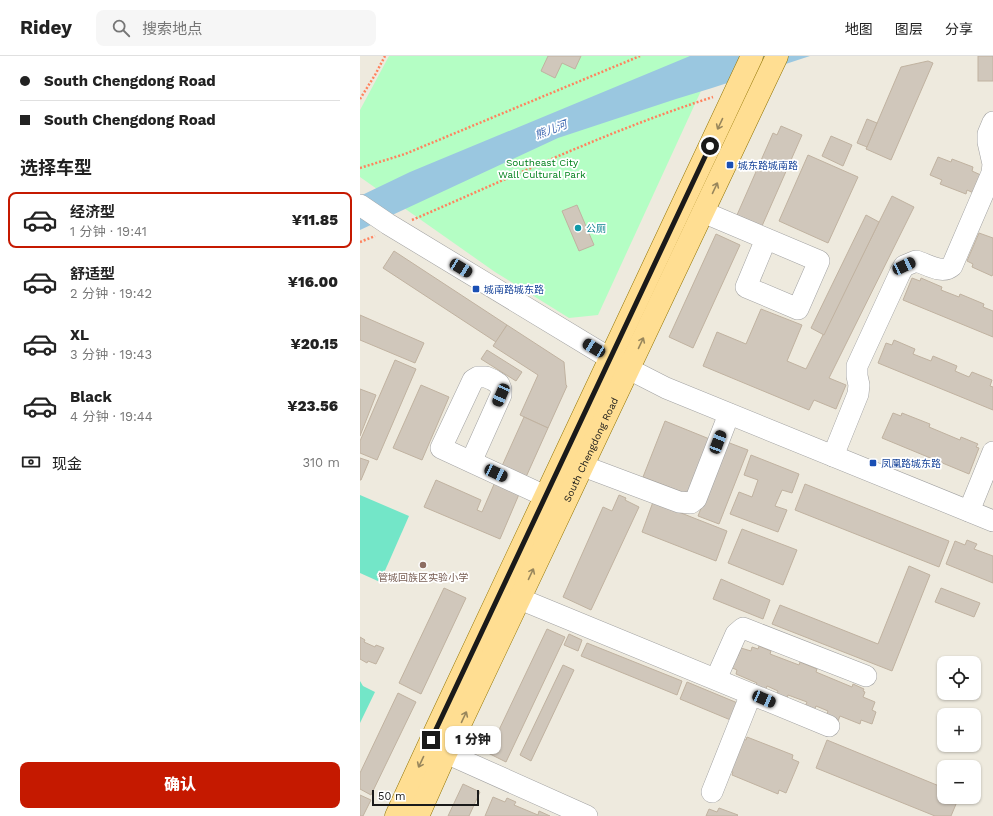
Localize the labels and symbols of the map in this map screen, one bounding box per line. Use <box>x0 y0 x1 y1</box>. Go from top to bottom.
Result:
water label: 熊儿河 <box>533 117 571 142</box>
one-way arrow <box>716 118 723 130</box>
route start <box>701 137 719 155</box>
park label: Southeast City Wall Cultural Park <box>498 157 586 180</box>
marker: 城东路城南路 <box>725 160 735 170</box>
place label: 城东路城南路 <box>738 160 798 171</box>
one-way arrow <box>712 182 719 194</box>
marker: 公厕 <box>573 223 583 233</box>
place label: 公厕 <box>586 223 606 234</box>
car <box>891 255 917 277</box>
car <box>448 257 474 279</box>
marker: 城南路城东路 <box>471 284 481 294</box>
place label: 城南路城东路 <box>484 284 544 295</box>
car <box>581 337 607 359</box>
one-way arrow <box>638 337 645 349</box>
car <box>491 382 511 408</box>
street label: South Chengdong Road <box>561 395 620 504</box>
car <box>708 429 728 455</box>
marker: 凤凰路城东路 <box>868 458 878 468</box>
place label: 凤凰路城东路 <box>881 458 941 469</box>
car <box>483 462 509 484</box>
marker: 管城回族区实验小学 <box>418 560 428 570</box>
one-way arrow <box>528 569 535 581</box>
place label: 管城回族区实验小学 <box>378 572 468 583</box>
car <box>751 689 777 709</box>
one-way arrow <box>461 712 468 724</box>
callout: 1 分钟 <box>445 726 501 754</box>
route end <box>422 731 440 749</box>
one-way arrow <box>417 755 424 767</box>
scale bar <box>372 788 479 807</box>

